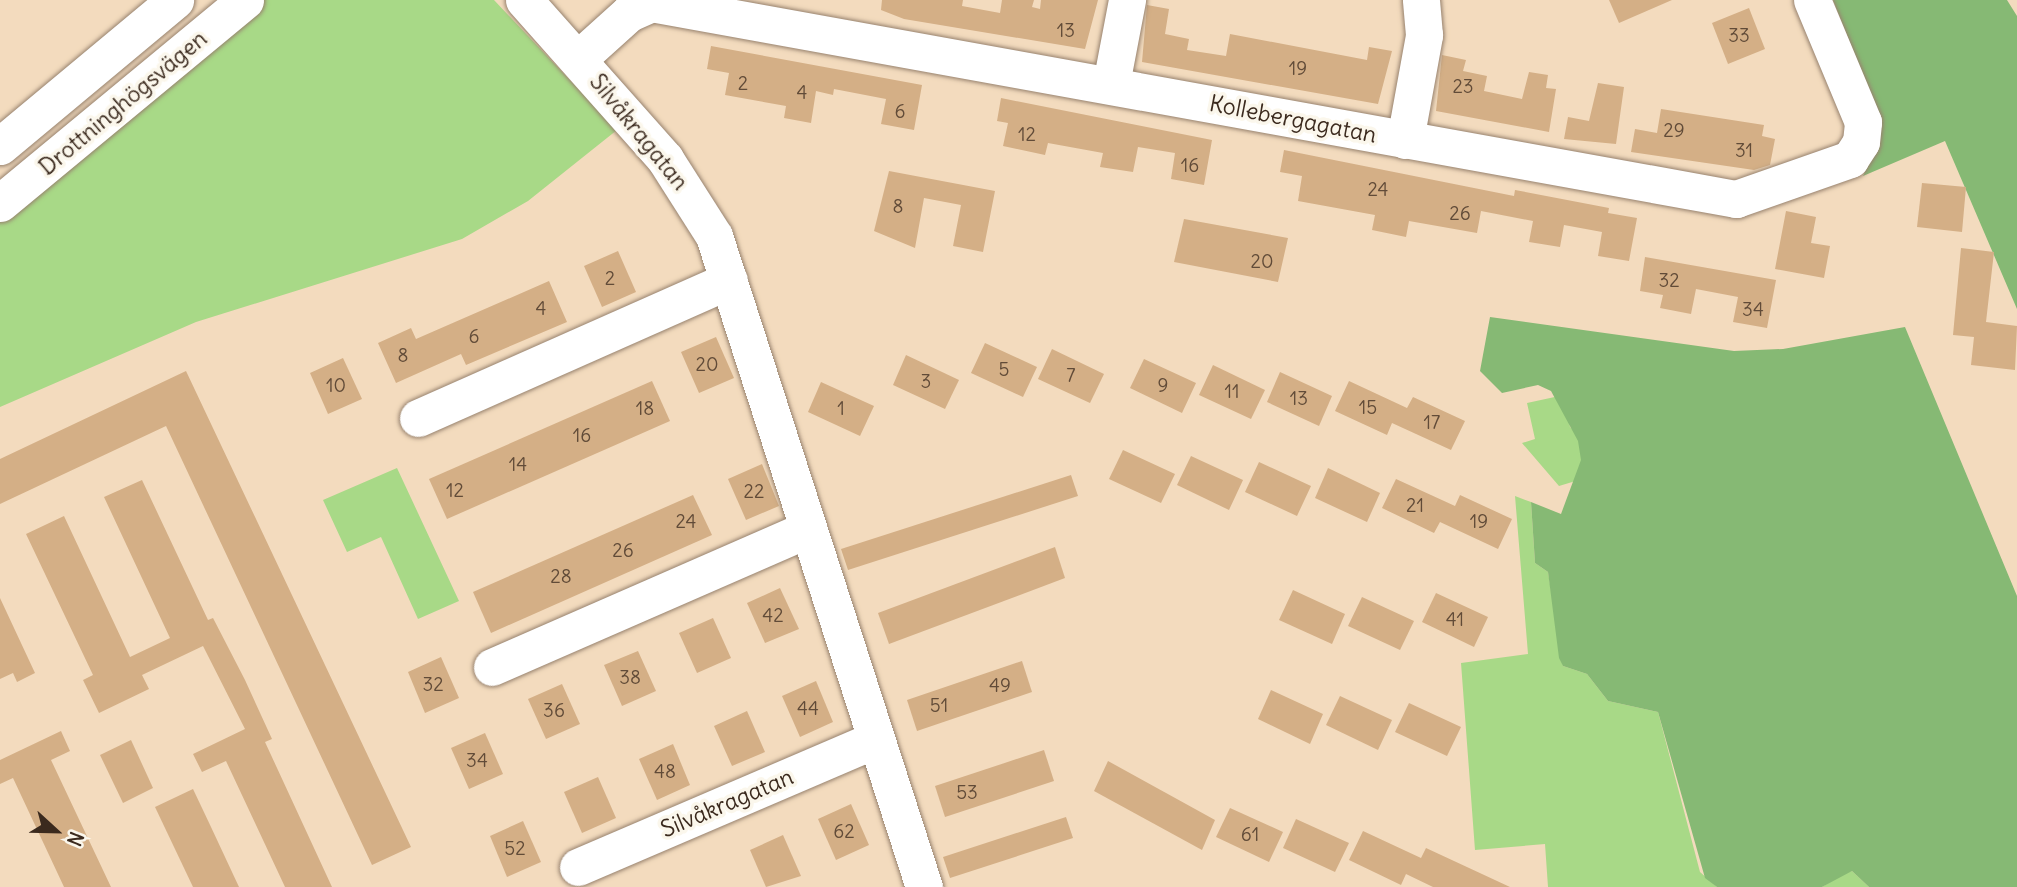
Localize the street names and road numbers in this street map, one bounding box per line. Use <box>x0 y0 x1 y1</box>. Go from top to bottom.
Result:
street label: Drottninghögsvägen <box>34 25 212 181</box>
street label: Silvåkragatan <box>584 68 694 196</box>
street label: Kollebergagatan <box>1207 89 1379 149</box>
street label: Silvåkragatan <box>657 763 797 843</box>

